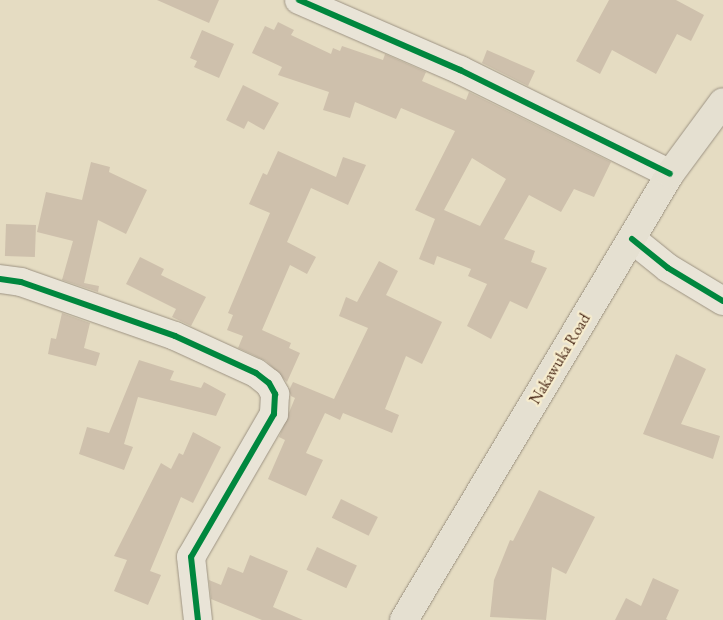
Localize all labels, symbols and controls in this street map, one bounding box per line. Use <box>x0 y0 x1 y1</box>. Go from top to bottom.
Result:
street label: Nakawuka Road <box>525 310 595 408</box>

